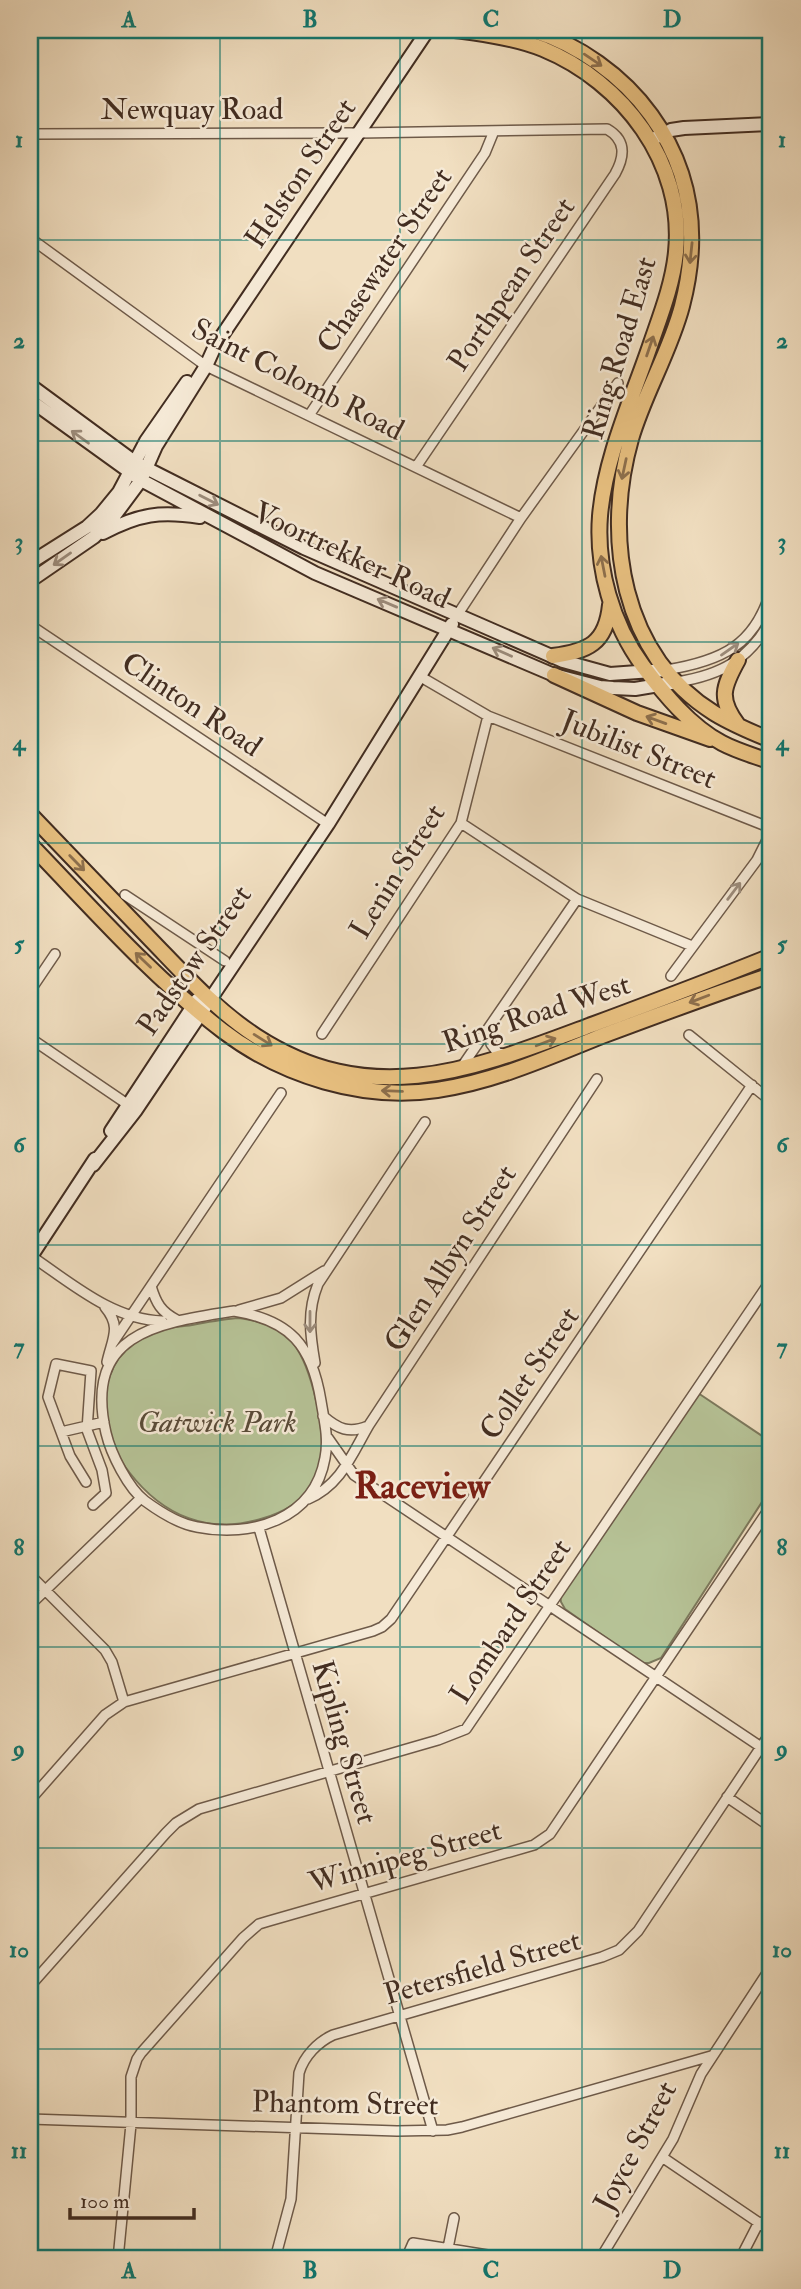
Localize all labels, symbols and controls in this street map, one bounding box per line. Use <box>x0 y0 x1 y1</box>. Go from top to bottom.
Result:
text: A <box>121 5 137 34</box>
text: B <box>302 5 318 34</box>
text: C <box>483 5 499 34</box>
text: D <box>663 5 681 34</box>
one-way arrow <box>583 53 602 67</box>
street label: Newquay Road <box>101 91 284 128</box>
street label: Helston Street <box>237 91 364 255</box>
text: 1 <box>15 125 23 154</box>
text: 1 <box>778 125 786 154</box>
street label: Chasewater Street <box>309 160 460 360</box>
street label: Porthpean Street <box>440 190 583 378</box>
one-way arrow <box>684 241 697 263</box>
street label: Ring Road East <box>574 252 665 444</box>
street label: Saint Colomb Road <box>185 310 410 449</box>
text: 2 <box>13 326 25 355</box>
text: 2 <box>776 326 788 355</box>
one-way arrow <box>644 335 657 357</box>
one-way arrow <box>71 429 90 444</box>
one-way arrow <box>617 457 631 480</box>
one-way arrow <box>198 493 218 507</box>
street label: Voortrekker Road <box>247 494 456 617</box>
text: 3 <box>15 527 23 556</box>
text: 3 <box>778 527 786 556</box>
one-way arrow <box>53 552 72 566</box>
one-way arrow <box>596 555 609 578</box>
one-way arrow <box>377 595 398 608</box>
one-way arrow <box>720 642 739 656</box>
street label: Clinton Road <box>114 644 269 765</box>
one-way arrow <box>492 645 513 658</box>
street label: Jubilist Street <box>555 701 722 797</box>
one-way arrow <box>646 713 668 725</box>
text: 4 <box>12 728 27 757</box>
text: 4 <box>775 728 790 757</box>
street label: Lenin Street <box>342 797 453 945</box>
one-way arrow <box>69 855 86 872</box>
street label: Padstow Street <box>129 878 260 1043</box>
one-way arrow <box>726 883 741 901</box>
text: 5 <box>14 929 25 958</box>
text: 5 <box>777 929 788 958</box>
one-way arrow <box>135 952 152 969</box>
street label: Ring Road West <box>438 966 635 1061</box>
one-way arrow <box>688 994 710 1007</box>
one-way arrow <box>252 1033 272 1047</box>
one-way arrow <box>535 1035 557 1047</box>
one-way arrow <box>381 1085 404 1098</box>
text: 6 <box>13 1130 27 1159</box>
text: 6 <box>776 1130 790 1159</box>
street label: Glen Albyn Street <box>376 1158 525 1359</box>
street label: Collet Street <box>471 1300 588 1447</box>
one-way arrow <box>303 1310 317 1333</box>
text: 7 <box>14 1332 25 1361</box>
text: 7 <box>777 1332 788 1361</box>
park label: Gatwick Park <box>137 1404 297 1441</box>
district label: Raceview <box>354 1463 491 1510</box>
street label: Lombard Street <box>442 1532 579 1711</box>
text: 8 <box>14 1533 25 1562</box>
text: 8 <box>777 1533 788 1562</box>
street label: Kipling Street <box>304 1656 386 1828</box>
text: 9 <box>11 1734 25 1763</box>
text: 9 <box>774 1734 788 1763</box>
street label: Winnipeg Street <box>304 1811 506 1902</box>
street label: Petersfield Street <box>379 1922 585 2013</box>
text: 10 <box>9 1935 29 1964</box>
text: 10 <box>772 1935 792 1964</box>
street label: Joyce Street <box>585 2075 685 2219</box>
street label: Phantom Street <box>251 2083 439 2124</box>
text: 11 <box>11 2136 27 2165</box>
text: 11 <box>774 2136 790 2165</box>
scale bar <box>70 2177 194 2221</box>
text: 100 m <box>80 2188 130 2215</box>
text: A <box>121 2256 137 2285</box>
text: B <box>302 2256 318 2285</box>
text: C <box>483 2256 499 2285</box>
text: D <box>663 2256 681 2285</box>

